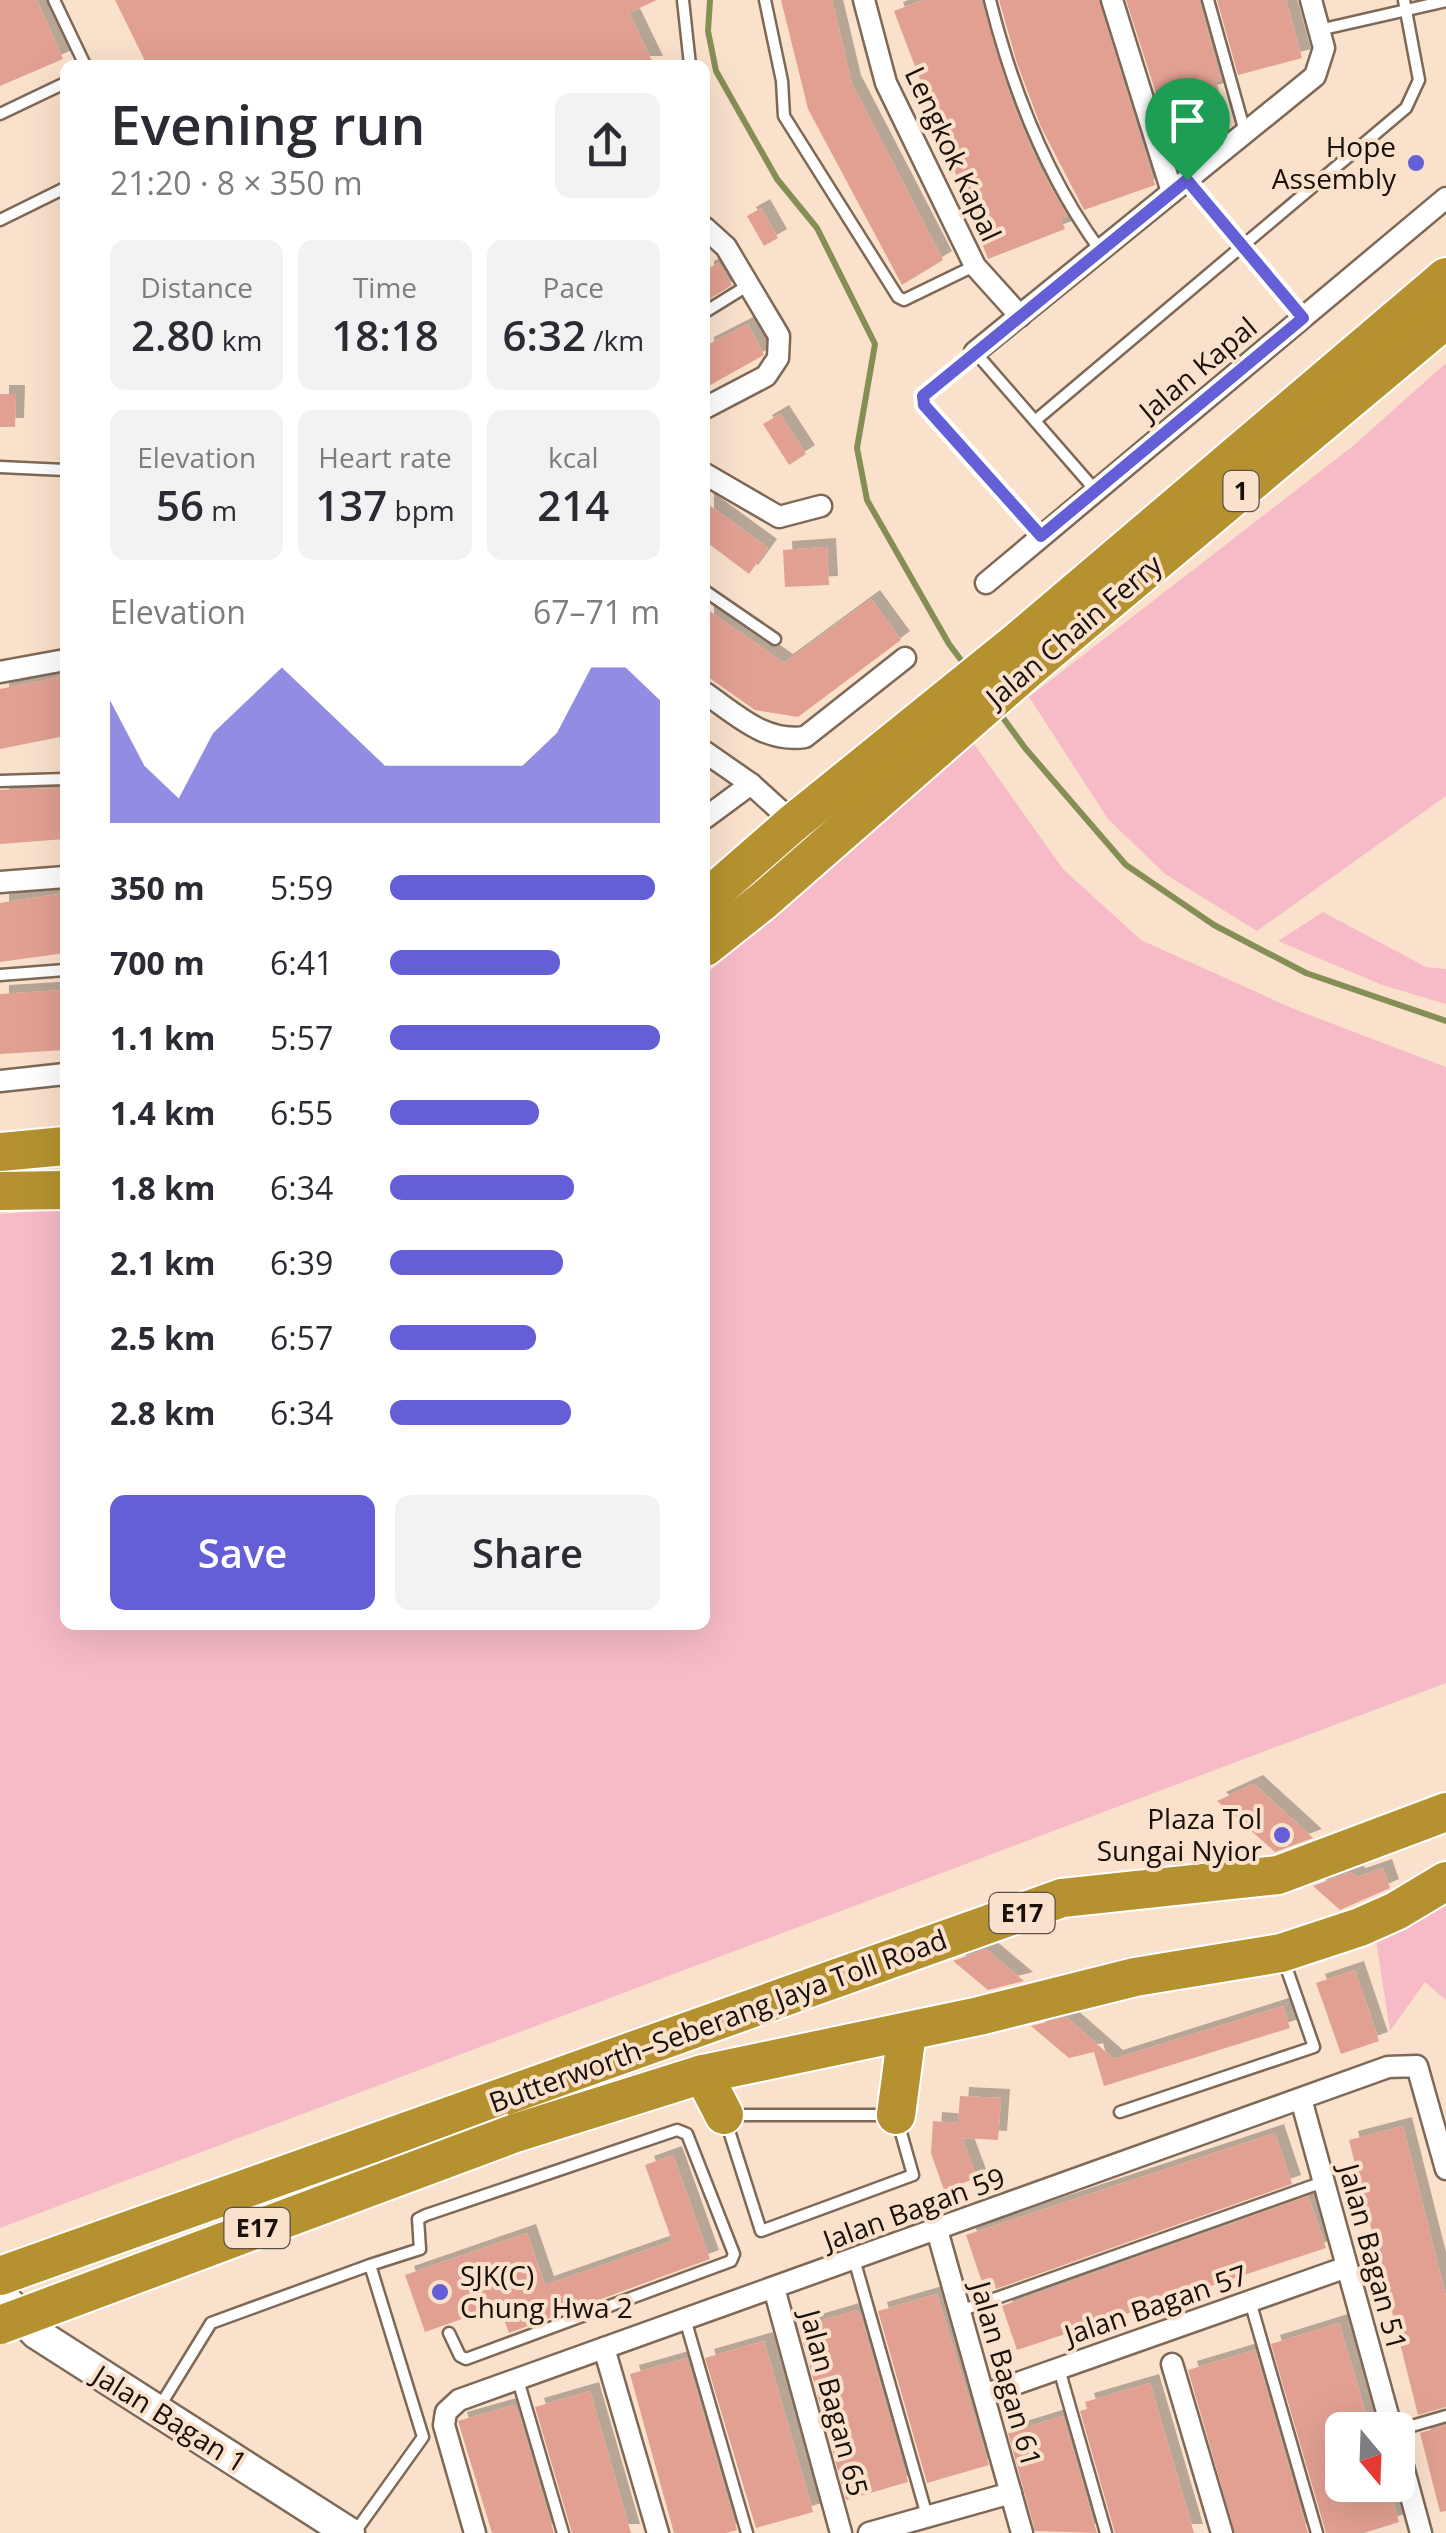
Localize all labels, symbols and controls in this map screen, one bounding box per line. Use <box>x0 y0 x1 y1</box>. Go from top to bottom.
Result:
street label: Lengkok Kapal <box>897 60 1011 247</box>
pin <box>1145 78 1230 181</box>
text: Evening run <box>110 86 425 161</box>
button: share <box>555 93 660 198</box>
icon: arrive <box>1160 93 1215 148</box>
place label: Hope Assembly <box>1272 127 1397 197</box>
marker: Hope Assembly <box>1405 152 1427 174</box>
text: 21:20 · 8 × 350 m <box>110 161 363 204</box>
text: Distance <box>140 268 253 306</box>
text: Time <box>353 268 417 306</box>
text: Pace <box>543 268 604 306</box>
text: 2.80 <box>131 306 214 363</box>
text: 18:18 <box>331 306 439 363</box>
text: 6:32 <box>502 306 586 363</box>
street label: Jalan Kapal <box>1128 308 1264 431</box>
text: km <box>214 321 262 359</box>
text: /km <box>586 321 644 359</box>
text: Elevation <box>137 438 256 476</box>
text: Heart rate <box>318 438 452 476</box>
text: kcal <box>548 438 599 476</box>
road number: 1 <box>1224 471 1258 511</box>
text: 56 <box>156 476 204 533</box>
text: 137 <box>315 476 387 533</box>
text: 214 <box>537 476 609 533</box>
text: m <box>204 491 237 529</box>
text: bpm <box>387 491 455 529</box>
street label: Jalan Chain Ferry <box>975 545 1170 717</box>
text: Elevation <box>110 590 246 633</box>
text: 67–71 m <box>533 590 660 633</box>
text: 350 m <box>110 866 205 909</box>
text: 5:59 <box>270 866 333 909</box>
text: 700 m <box>110 941 205 984</box>
text: 6:41 <box>270 941 333 984</box>
text: 1.1 km <box>110 1016 215 1059</box>
text: 5:57 <box>270 1016 333 1059</box>
text: 1.4 km <box>110 1091 215 1134</box>
text: 6:55 <box>270 1091 333 1134</box>
text: 1.8 km <box>110 1166 215 1209</box>
text: 6:34 <box>270 1166 333 1209</box>
text: 2.1 km <box>110 1241 215 1284</box>
text: 6:39 <box>270 1241 333 1284</box>
text: 2.5 km <box>110 1316 215 1359</box>
text: 6:57 <box>270 1316 333 1359</box>
text: 2.8 km <box>110 1391 215 1434</box>
text: 6:34 <box>270 1391 333 1434</box>
button: Save <box>110 1495 375 1610</box>
button: Share <box>395 1495 660 1610</box>
place label: Plaza Tol Sungai Nyior <box>1097 1799 1263 1869</box>
marker: Plaza Tol Sungai Nyior <box>1271 1824 1293 1846</box>
road number: E17 <box>990 1893 1054 1933</box>
street label: Butterworth–Seberang Jaya Toll Road <box>484 1919 952 2121</box>
street label: Jalan Bagan 51 <box>1330 2157 1417 2354</box>
street label: Jalan Bagan 59 <box>815 2158 1010 2260</box>
road number: E17 <box>224 2208 290 2248</box>
street label: Jalan Bagan 57 <box>1056 2255 1252 2354</box>
place label: SJK(C) Chung Hwa 2 <box>460 2256 633 2326</box>
street label: Jalan Bagan 61 <box>962 2274 1052 2471</box>
marker: SJK(C) Chung Hwa 2 <box>429 2281 451 2303</box>
street label: Jalan Bagan 65 <box>791 2303 878 2500</box>
street label: Jalan Bagan 1 <box>84 2354 255 2481</box>
north arrow <box>1325 2412 1415 2502</box>
map controls <box>1325 2412 1415 2502</box>

